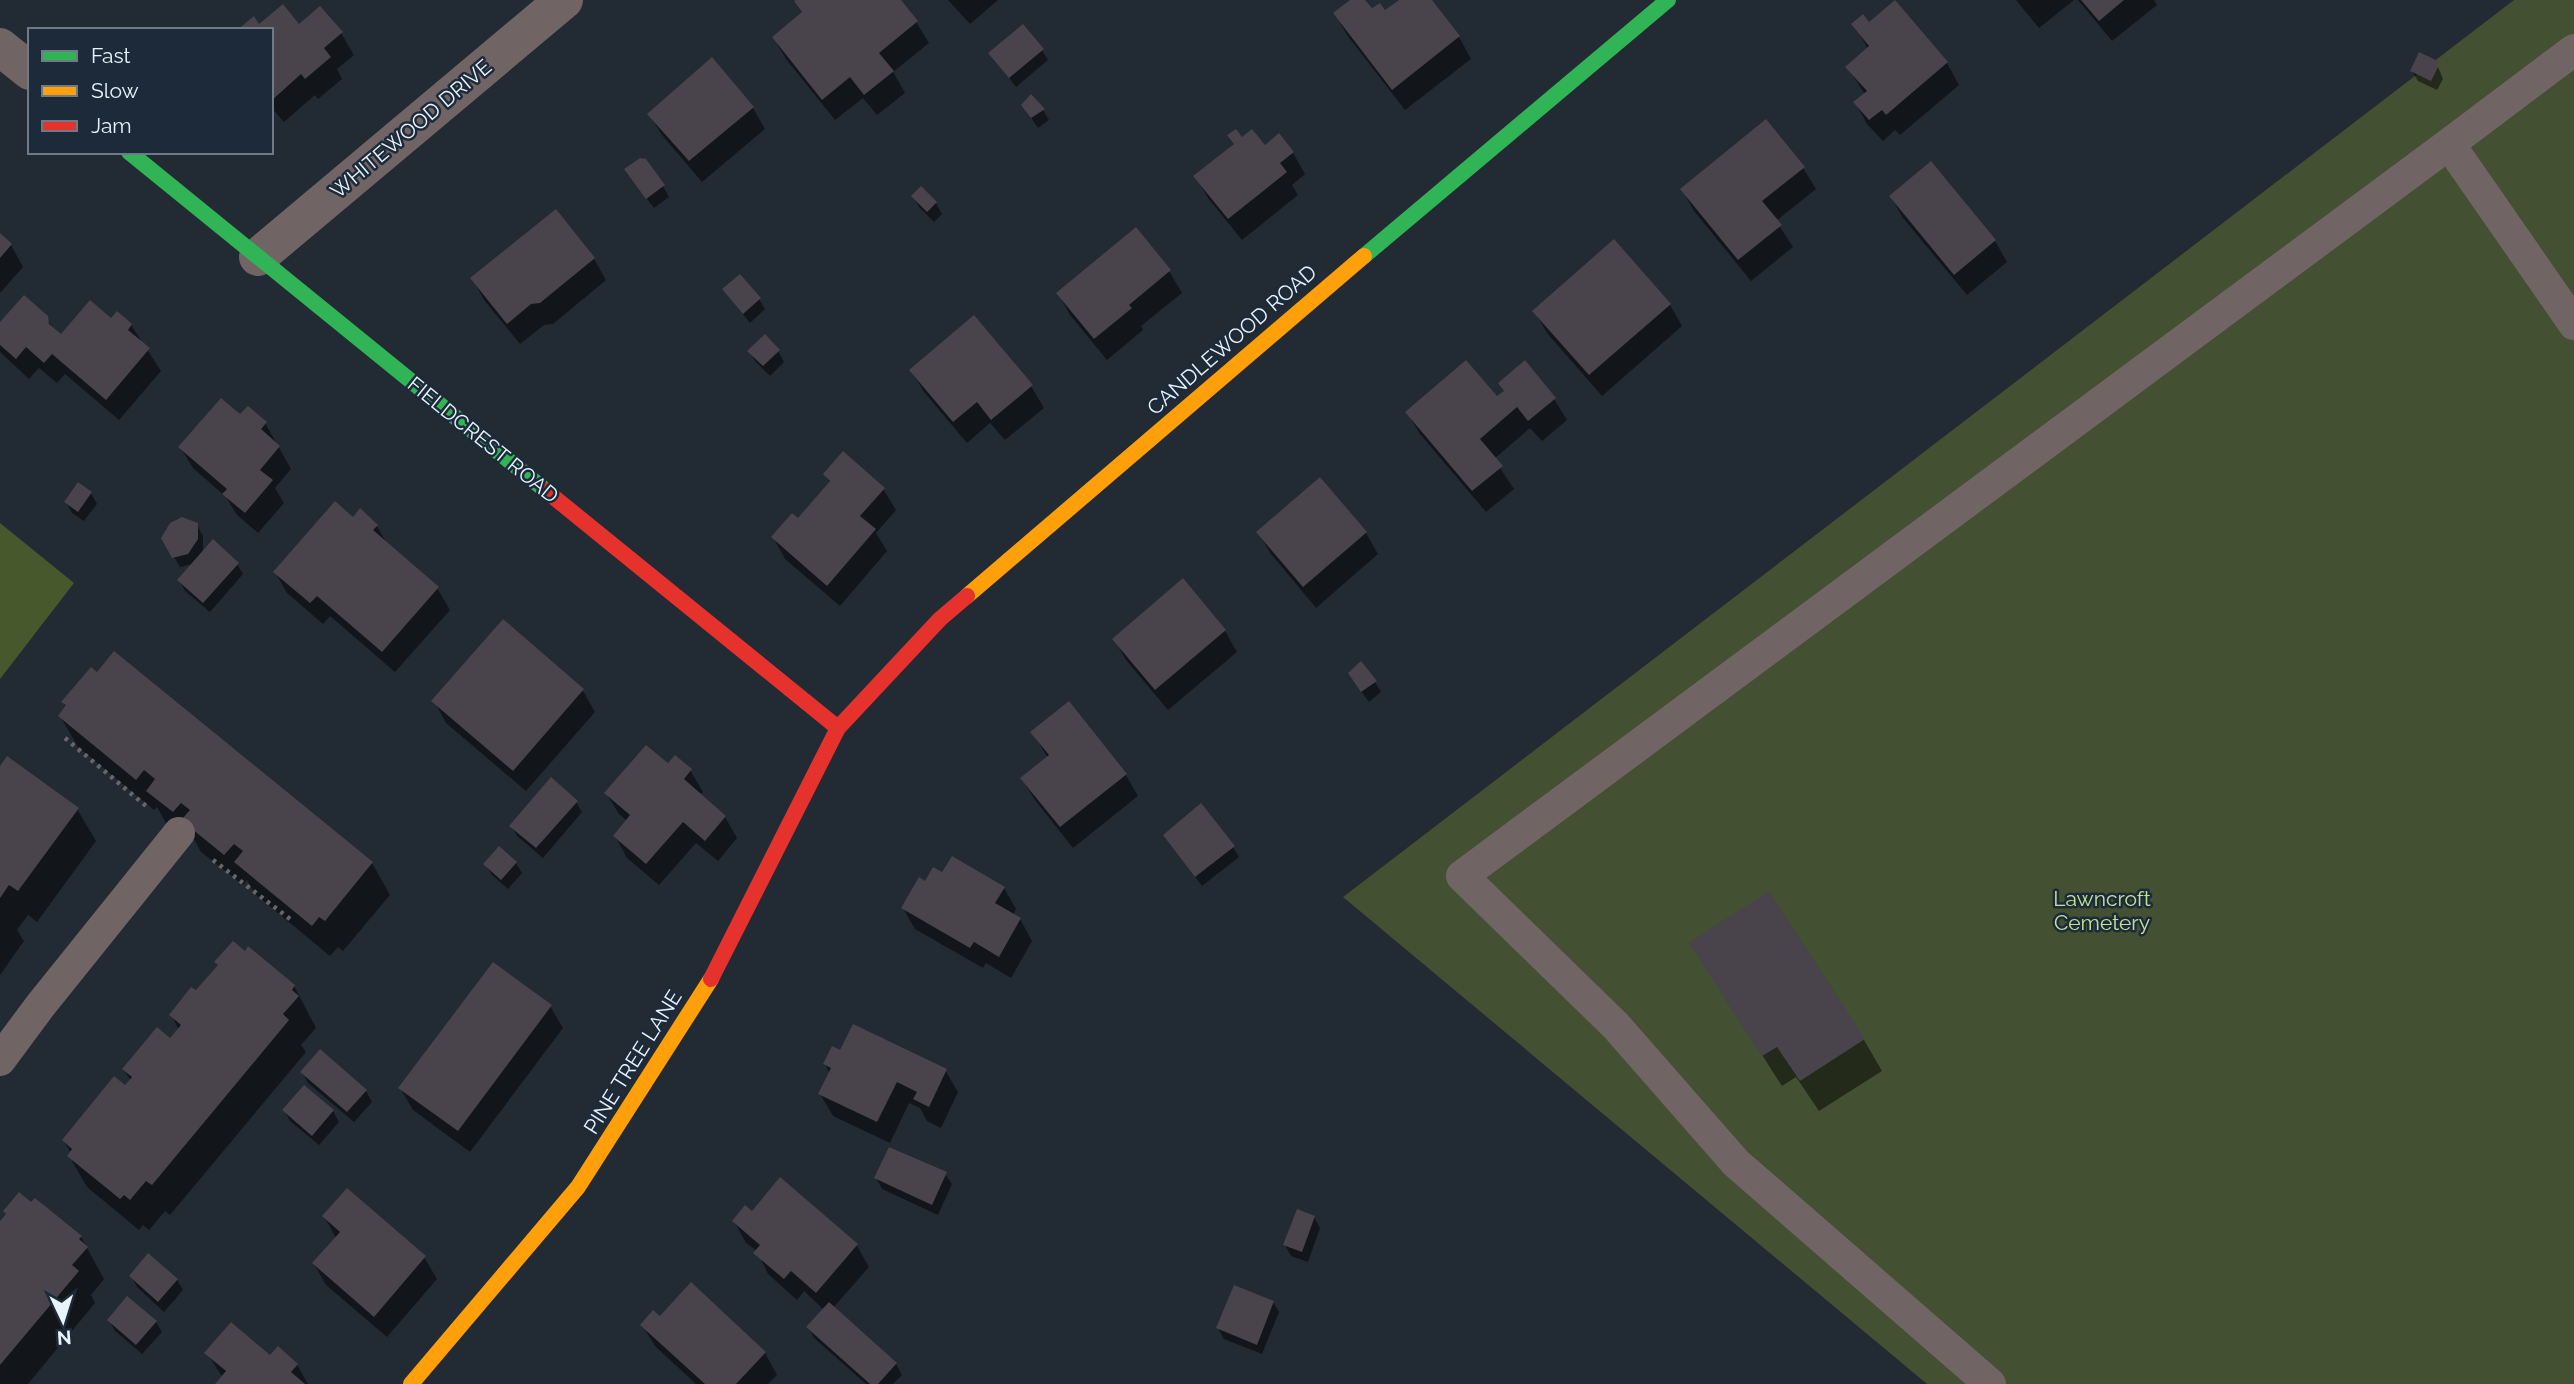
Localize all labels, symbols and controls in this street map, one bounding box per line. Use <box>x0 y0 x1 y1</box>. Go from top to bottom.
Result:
legend <box>28 28 273 154</box>
text: Fast <box>91 43 131 68</box>
street label: WHITEWOOD DRIVE <box>325 54 496 203</box>
text: Slow <box>91 78 139 103</box>
text: Jam <box>91 113 132 138</box>
street label: CANDLEWOOD ROAD <box>1142 259 1321 420</box>
street label: FIELDCREST ROAD <box>403 371 564 508</box>
park label: Lawncroft Cemetery <box>2053 886 2151 935</box>
street label: PINE TREE LANE <box>578 985 687 1138</box>
north arrow <box>28 1286 98 1356</box>
text: N <box>56 1326 72 1349</box>

